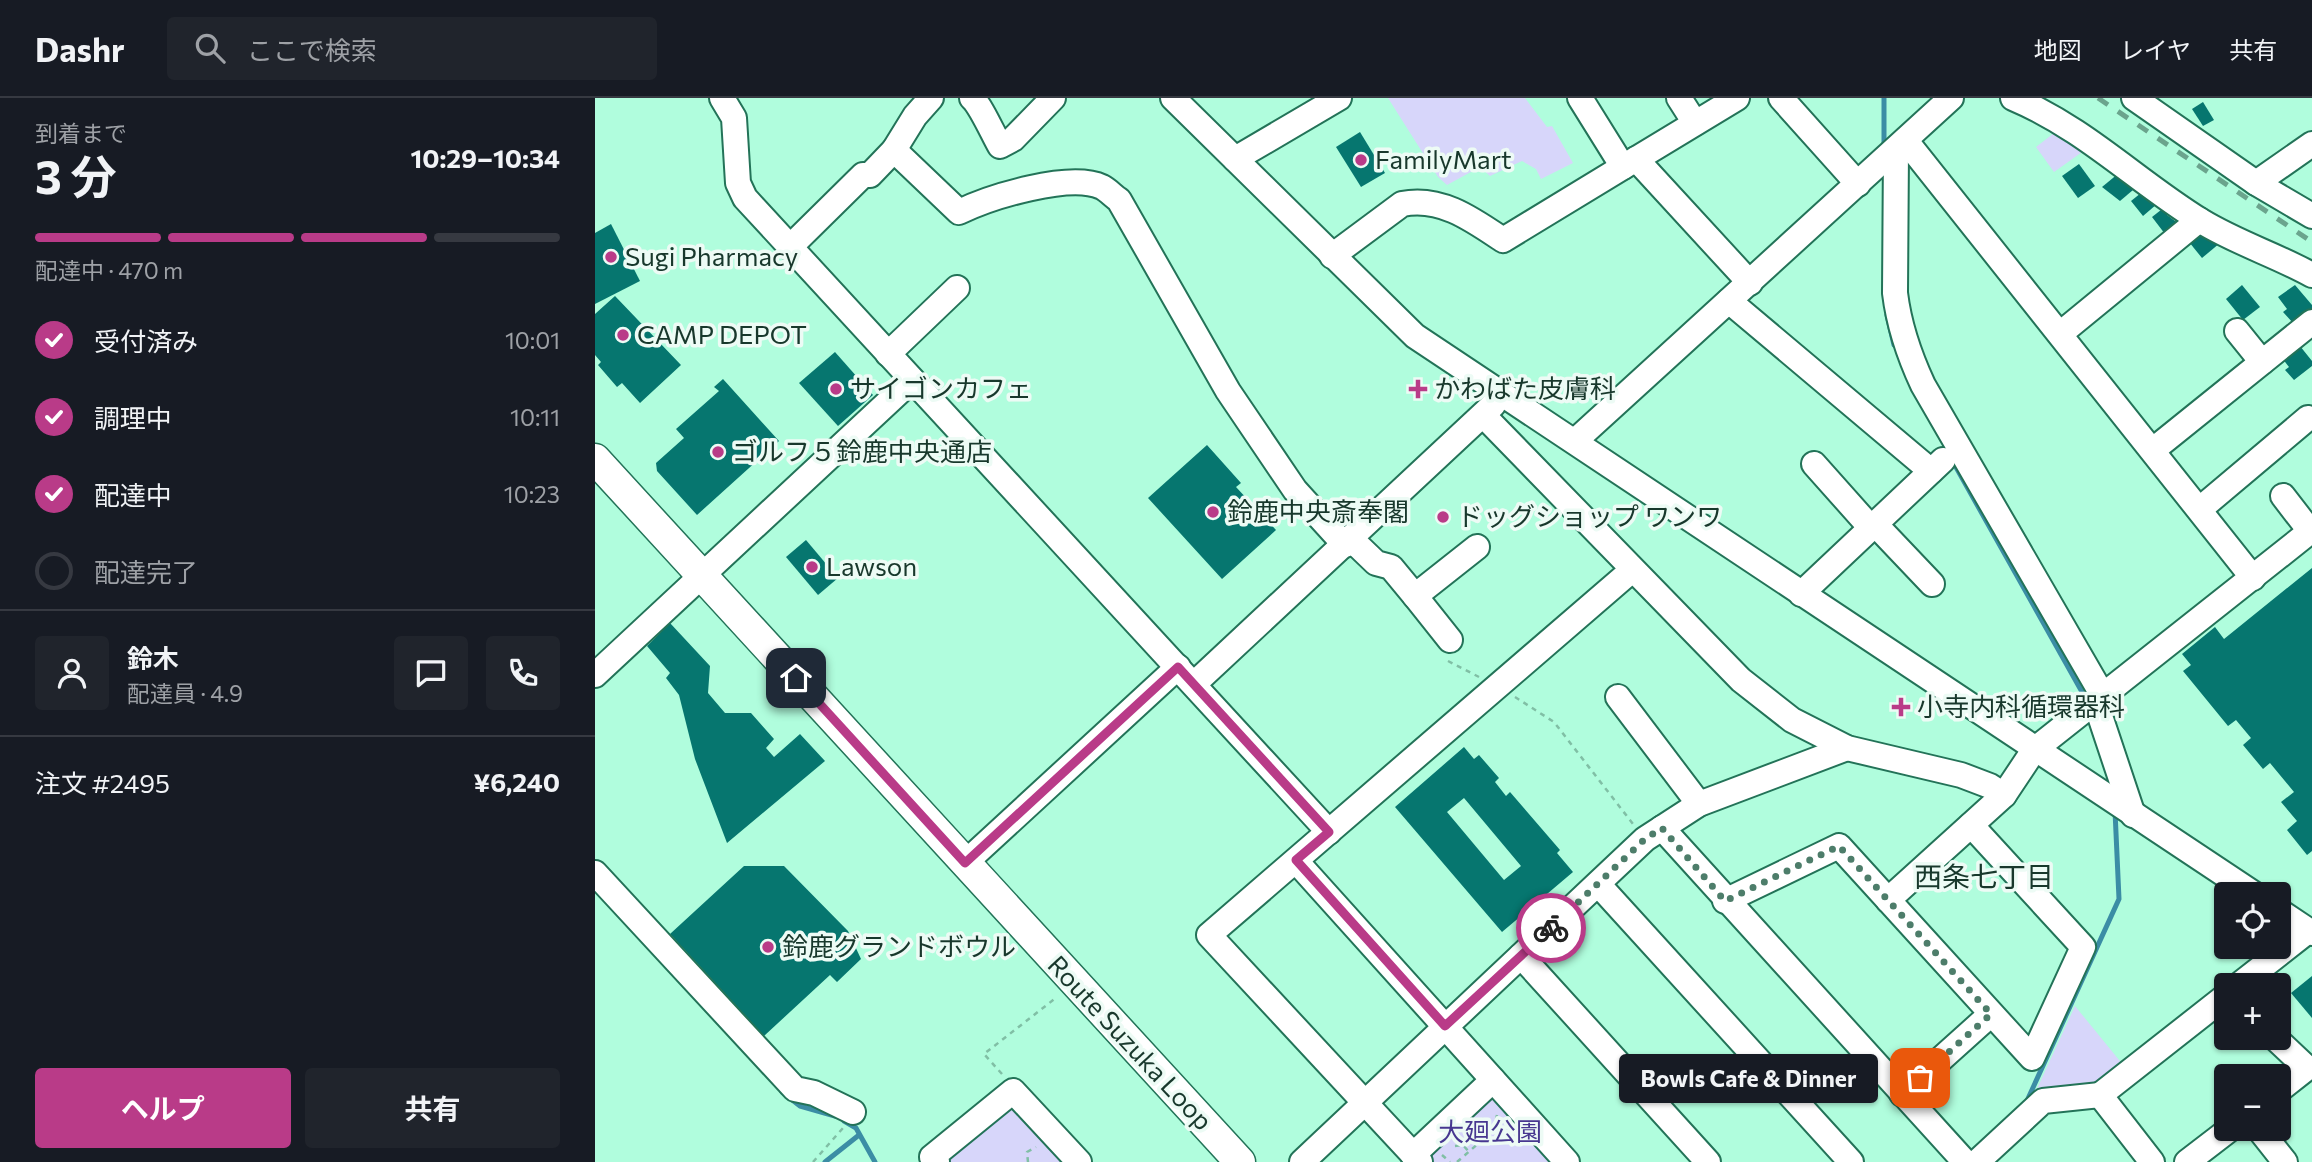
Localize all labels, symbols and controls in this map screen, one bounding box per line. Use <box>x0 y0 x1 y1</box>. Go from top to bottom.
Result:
search box <box>167 17 657 80</box>
text: Dashr <box>35 28 125 69</box>
icon: search <box>191 29 229 67</box>
text: ここで検索 <box>247 34 377 65</box>
text: 地図 <box>2034 35 2082 64</box>
text: レイヤ <box>2120 35 2191 64</box>
text: 共有 <box>2229 35 2277 64</box>
text: 到着まで <box>35 119 127 147</box>
text: 10:29–10:34 <box>410 142 560 173</box>
place label: FamilyMart <box>1375 143 1512 174</box>
text: 3 分 <box>35 147 117 203</box>
marker: FamilyMart <box>1353 152 1369 168</box>
place label: Sugi Pharmacy <box>625 240 798 271</box>
marker: Sugi Pharmacy <box>603 249 619 265</box>
text: 配達中 · 470 m <box>35 256 183 284</box>
place label: CAMP DEPOT <box>637 318 807 349</box>
icon: check <box>35 321 73 359</box>
text: 受付済み <box>94 325 198 356</box>
text: 10:01 <box>505 326 560 354</box>
marker: CAMP DEPOT <box>615 327 631 343</box>
place label: サイゴンカフェ <box>850 372 1032 403</box>
place label: かわばた皮膚科 <box>1434 372 1616 403</box>
marker: かわばた皮膚科 <box>1408 379 1428 399</box>
marker: サイゴンカフェ <box>828 381 844 397</box>
icon: check <box>35 398 73 436</box>
text: 調理中 <box>94 402 172 433</box>
text: 10:11 <box>510 403 560 431</box>
place label: ゴルフ５鈴鹿中央通店 <box>732 435 992 466</box>
marker: ゴルフ５鈴鹿中央通店 <box>710 444 726 460</box>
icon: check <box>35 475 73 513</box>
text: 配達中 <box>94 479 172 510</box>
text: 10:23 <box>504 480 560 508</box>
place label: 鈴鹿中央斎奉閣 <box>1227 495 1409 526</box>
place label: ドッグショップ ワンワ <box>1457 500 1722 531</box>
marker: 鈴鹿中央斎奉閣 <box>1205 504 1221 520</box>
marker: ドッグショップ ワンワ <box>1435 509 1451 525</box>
place label: Lawson <box>826 550 917 581</box>
text: 配達完了 <box>94 556 198 587</box>
marker: Lawson <box>804 559 820 575</box>
button: person <box>35 636 109 710</box>
button: chat <box>394 636 468 710</box>
button: phone <box>486 636 560 710</box>
text: 鈴木 <box>127 642 179 673</box>
pin <box>766 648 826 708</box>
icon: home <box>777 659 815 697</box>
text: 配達員 · 4.9 <box>127 679 243 707</box>
place label: 小寺内科循環器科 <box>1917 690 2125 721</box>
marker: 小寺内科循環器科 <box>1891 697 1911 717</box>
text: ¥6,240 <box>474 766 560 797</box>
text: 注文 #2495 <box>35 767 170 798</box>
district label: 西条七丁目 <box>1914 859 2054 893</box>
map controls <box>2214 882 2291 1141</box>
button: locate <box>2214 882 2291 959</box>
courier <box>1516 893 1586 963</box>
icon: bike <box>1532 909 1570 947</box>
place label: 鈴鹿グランドボウル <box>782 930 1016 961</box>
marker: 鈴鹿グランドボウル <box>760 939 776 955</box>
street label: Route Suzuka Loop <box>1042 948 1220 1136</box>
button: + <box>2214 973 2291 1050</box>
pin <box>1890 1048 1950 1108</box>
callout: Bowls Cafe & Dinner <box>1619 1054 1878 1102</box>
icon: bag <box>1901 1059 1939 1097</box>
text: Bowls Cafe & Dinner <box>1641 1064 1856 1092</box>
button: − <box>2214 1064 2291 1141</box>
button: ヘルプ <box>35 1068 291 1148</box>
button: 共有 <box>305 1068 560 1148</box>
park label: 大廻公園 <box>1438 1115 1542 1146</box>

